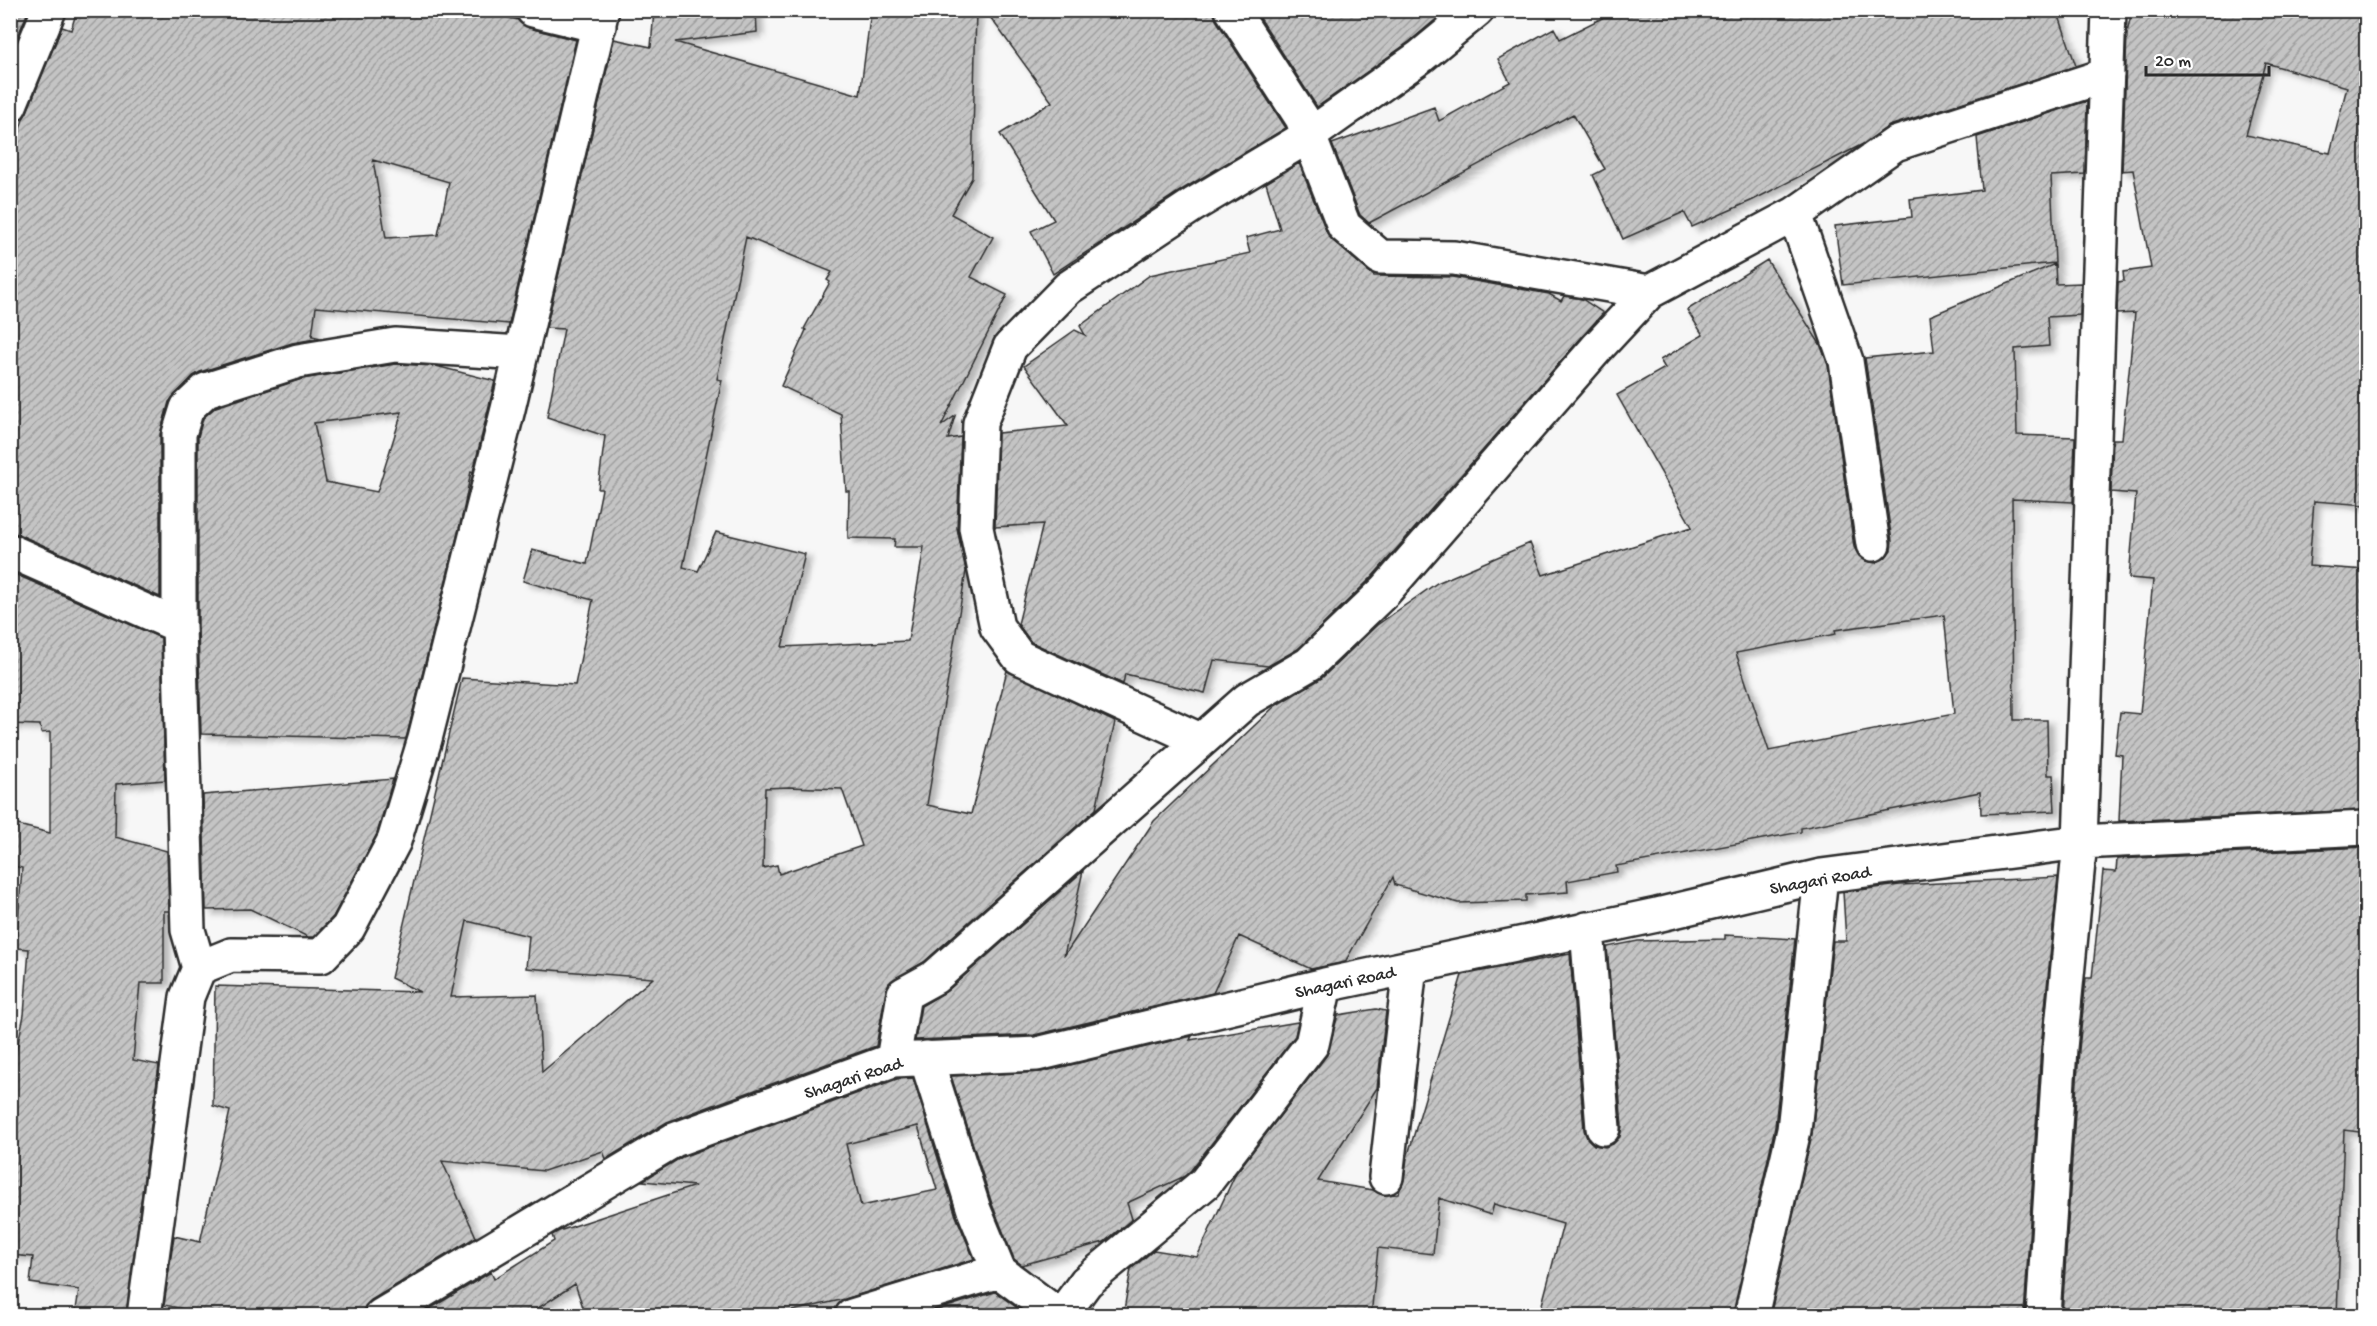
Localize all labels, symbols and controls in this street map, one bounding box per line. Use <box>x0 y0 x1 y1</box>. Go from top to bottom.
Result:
scale bar <box>2146 39 2269 77</box>
text: 20 m <box>2155 52 2191 73</box>
street label: Shagari Road <box>1768 862 1874 901</box>
street label: Shagari Road <box>1293 962 1399 1004</box>
street label: Shagari Road <box>802 1053 907 1105</box>

